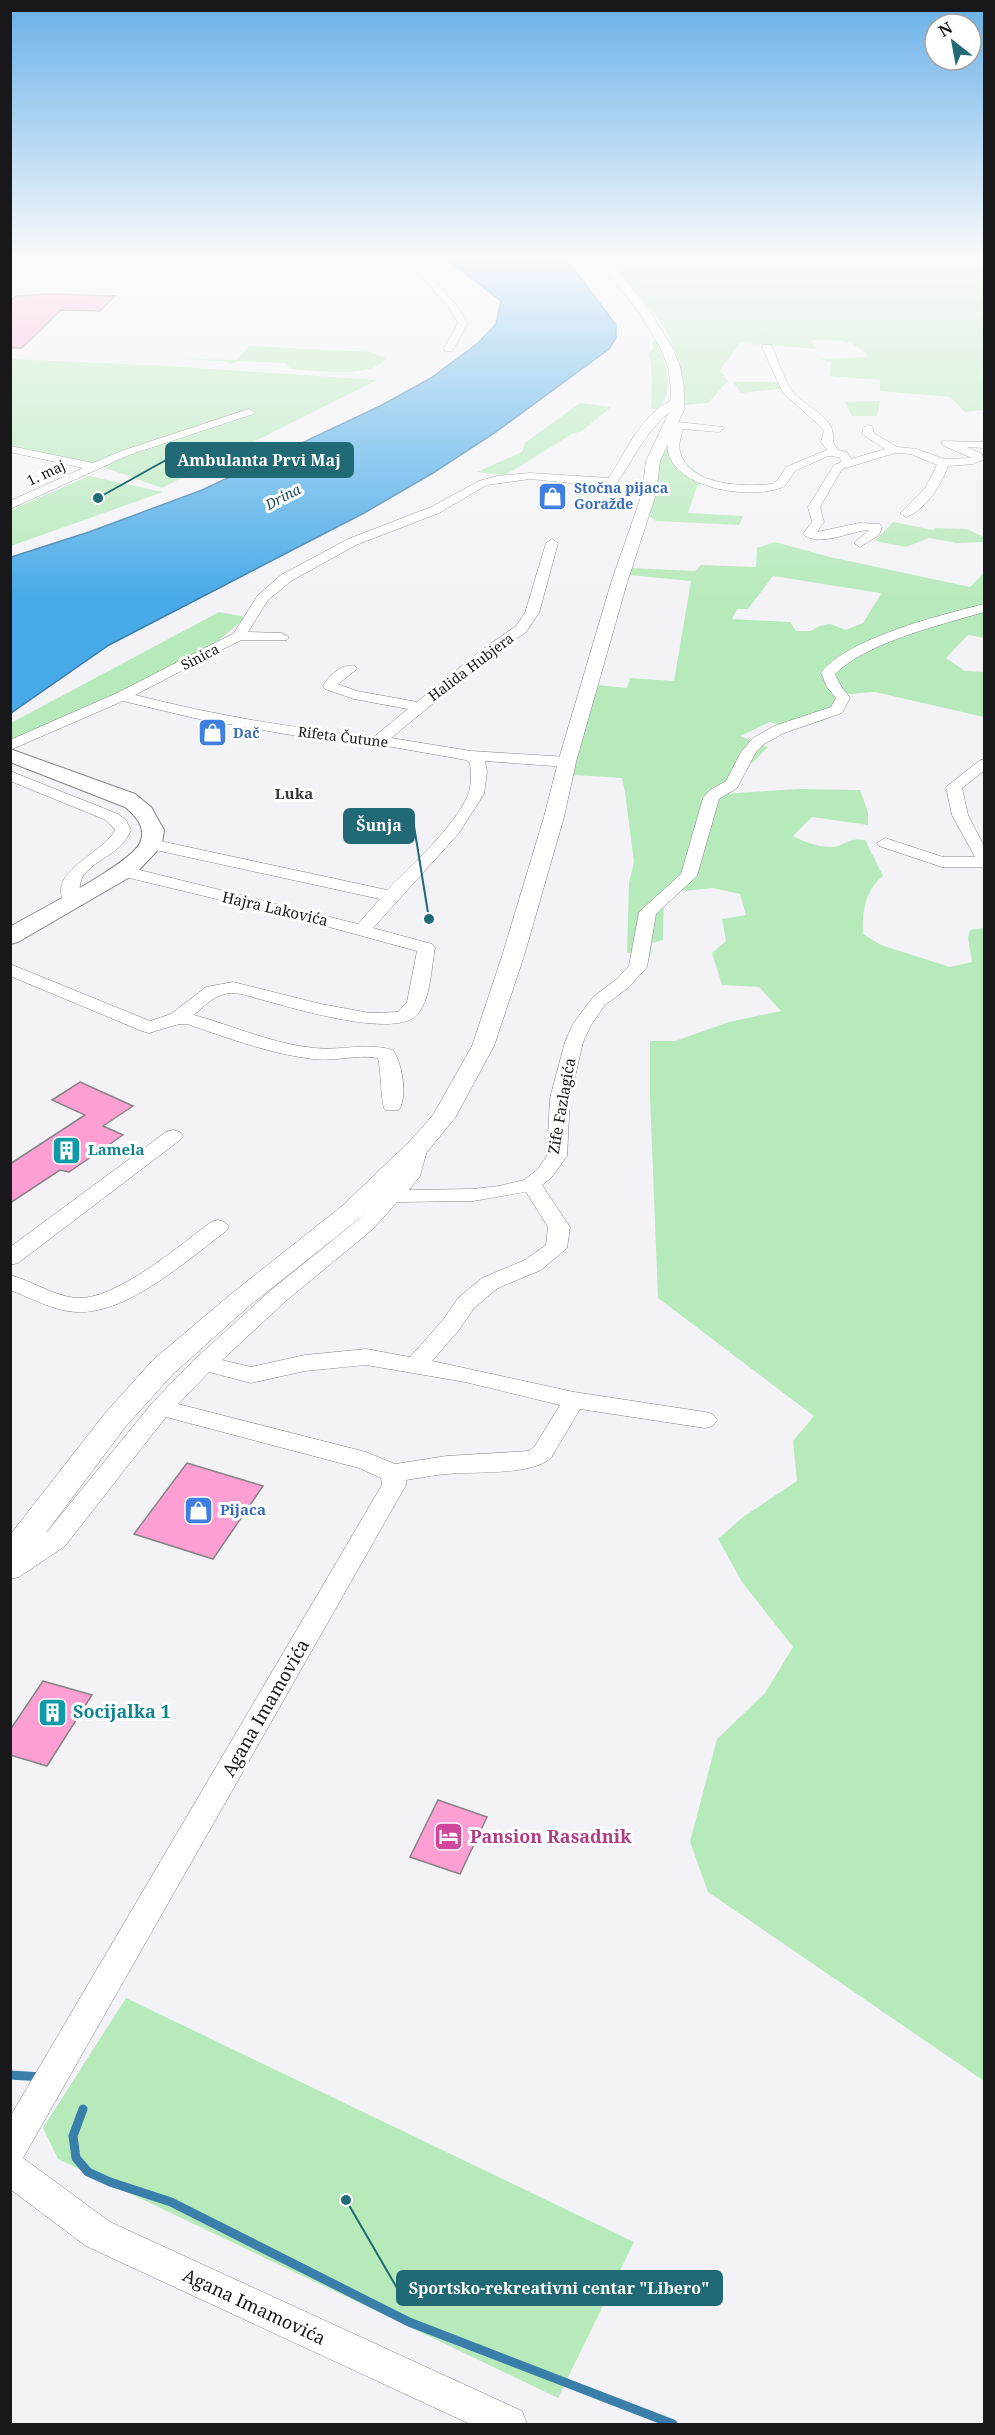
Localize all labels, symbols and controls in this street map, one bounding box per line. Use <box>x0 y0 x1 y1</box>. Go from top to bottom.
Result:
north arrow <box>923 12 983 72</box>
text: N <box>934 16 957 42</box>
callout: Ambulanta Prvi Maj <box>166 443 353 477</box>
text: Ambulanta Prvi Maj <box>177 449 341 471</box>
street label: 1. maj <box>24 455 68 490</box>
place label: Stočna pijaca Goražde <box>574 478 668 513</box>
water label: Drina <box>261 479 305 514</box>
shop icon: Stočna pijaca Goražde <box>537 480 569 512</box>
street label: Halida Hubjera <box>424 628 517 705</box>
street label: Sinica <box>177 639 222 674</box>
shop icon: Dač <box>196 717 228 749</box>
street label: Rifeta Čutune <box>297 722 389 751</box>
place label: Dač <box>233 723 260 742</box>
district label: Luka <box>275 783 313 803</box>
callout: Šunja <box>344 809 414 843</box>
text: Šunja <box>356 814 402 836</box>
street label: Hajra Lakovića <box>220 886 330 930</box>
street label: Zife Fazlagića <box>543 1056 579 1155</box>
building icon: Lamela <box>51 1134 83 1166</box>
place label: Lamela <box>88 1139 144 1159</box>
shop icon: Pijaca <box>183 1494 215 1526</box>
place label: Pijaca <box>220 1499 266 1519</box>
street label: Agana Imamovića <box>216 1634 314 1781</box>
building icon: Socijalka 1 <box>36 1696 68 1728</box>
place label: Socijalka 1 <box>73 1699 171 1723</box>
hotel icon: Pansion Rasadnik <box>433 1821 465 1853</box>
place label: Pansion Rasadnik <box>470 1824 632 1848</box>
street label: Agana Imamovića <box>179 2262 330 2350</box>
callout: Sportsko-rekreativni centar "Libero" <box>397 2271 722 2305</box>
text: Sportsko-rekreativni centar "Libero" <box>409 2277 709 2299</box>

